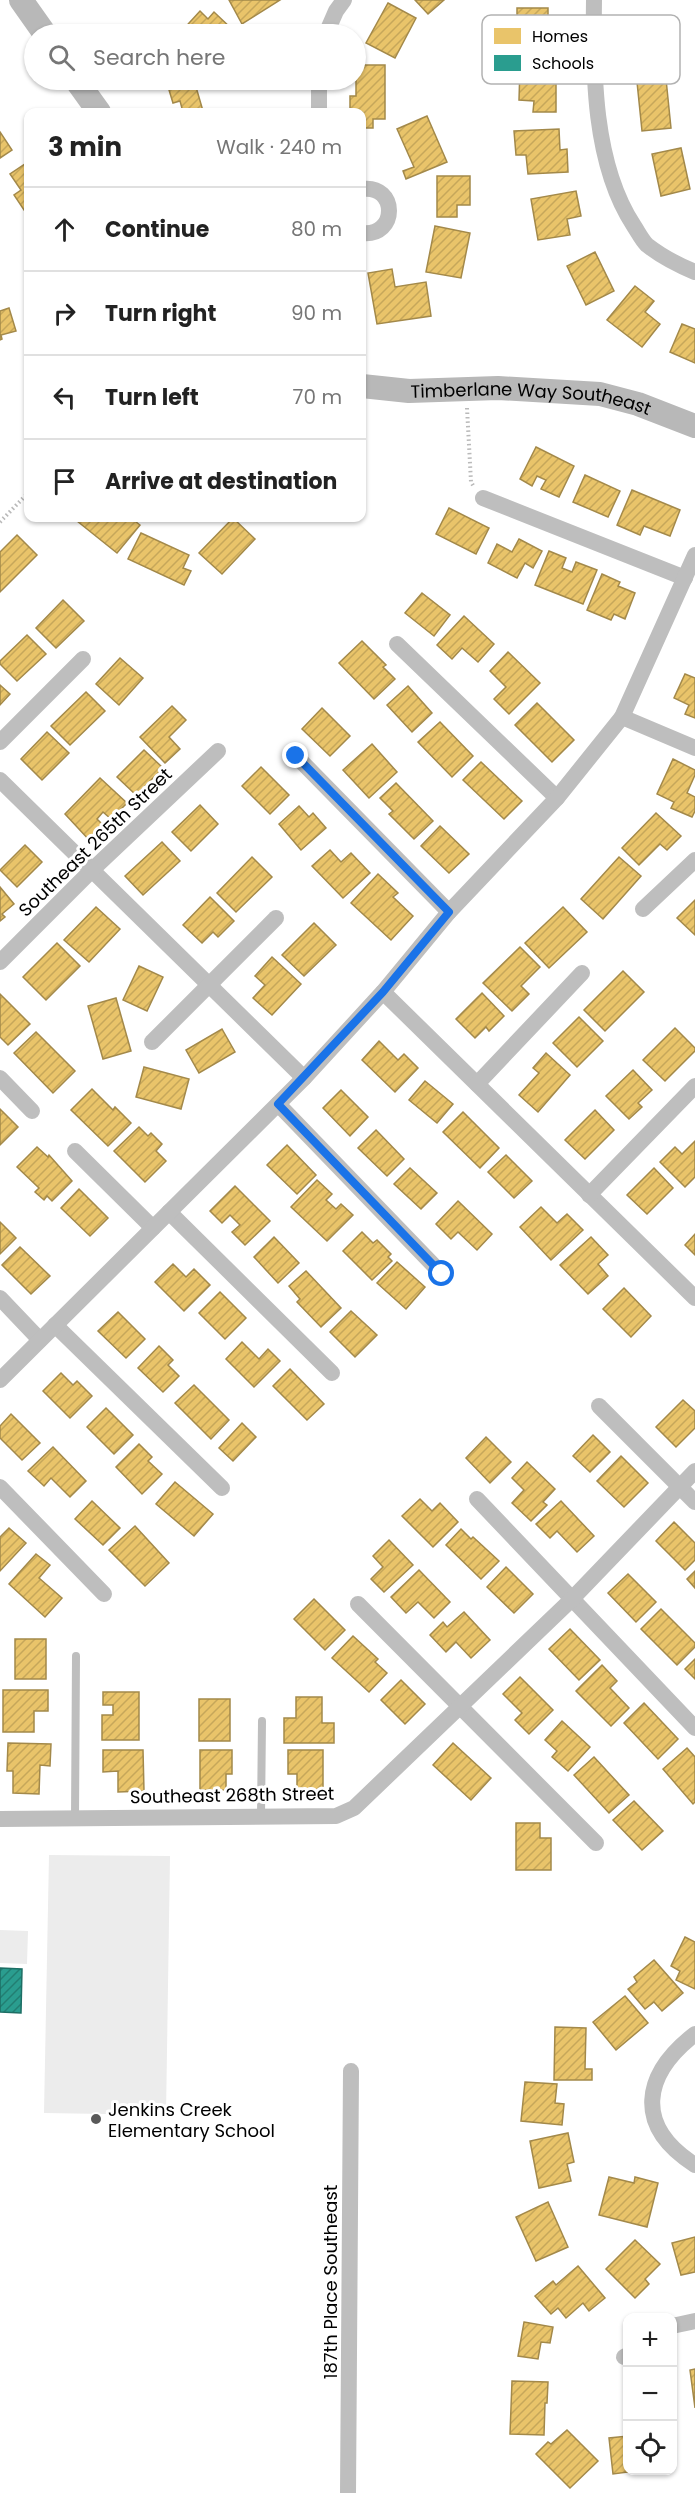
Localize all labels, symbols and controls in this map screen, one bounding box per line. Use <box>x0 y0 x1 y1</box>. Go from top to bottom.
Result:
legend <box>482 15 680 84</box>
search box <box>24 24 366 90</box>
text: Homes <box>532 25 588 48</box>
icon: search <box>45 41 78 74</box>
text: Search here <box>93 42 226 73</box>
text: Schools <box>532 52 594 75</box>
text: 3 min <box>48 129 122 165</box>
text: Walk · 240 m <box>216 133 342 161</box>
icon: ahead <box>48 213 81 246</box>
text: Continue <box>105 214 209 245</box>
text: 80 m <box>291 215 342 243</box>
icon: right <box>48 297 81 330</box>
text: Turn right <box>105 298 216 329</box>
text: 90 m <box>291 299 342 327</box>
street label: Timberlane Way Southeast <box>410 375 655 421</box>
icon: left <box>48 381 81 414</box>
text: Turn left <box>105 382 199 413</box>
text: 70 m <box>293 383 342 411</box>
icon: arrive <box>48 465 81 498</box>
text: Arrive at destination <box>105 466 337 497</box>
route end <box>282 742 308 768</box>
street label: Southeast 265th Street <box>13 762 177 922</box>
route start <box>428 1260 454 1286</box>
street label: Southeast 268th Street <box>130 1781 334 1809</box>
place label: Jenkins Creek Elementary School <box>108 2097 275 2143</box>
marker: Jenkins Creek Elementary School <box>89 2112 103 2126</box>
street label: 187th Place Southeast <box>318 2185 343 2379</box>
map controls <box>623 2313 677 2475</box>
button: + <box>623 2313 677 2367</box>
button: − <box>623 2367 677 2421</box>
button: locate <box>623 2421 677 2475</box>

